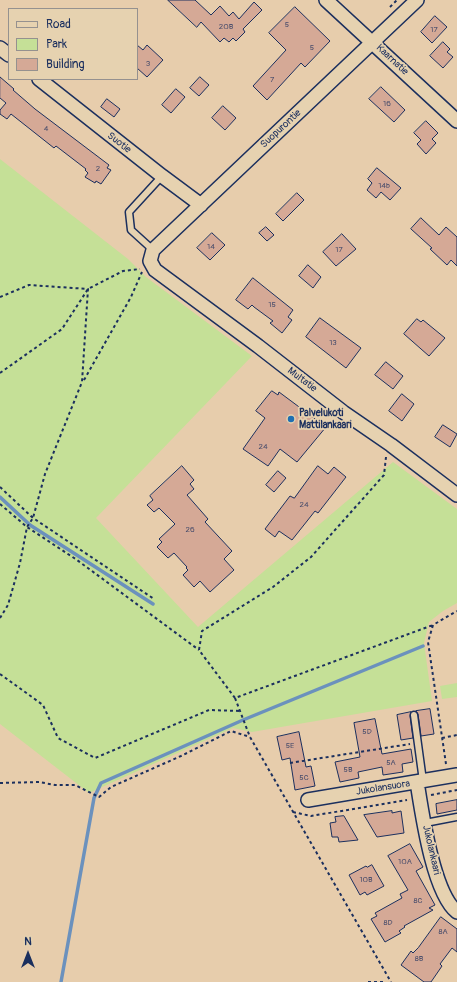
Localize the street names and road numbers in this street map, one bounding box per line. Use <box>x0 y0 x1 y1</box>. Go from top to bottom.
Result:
street label: Kaarnatie <box>373 42 411 78</box>
street label: Suopurontie <box>258 107 304 151</box>
street label: Suotie <box>105 130 133 156</box>
street label: Multatie <box>285 365 319 395</box>
street label: Jukolansuora <box>355 778 411 798</box>
street label: Jukolankaari <box>419 824 443 876</box>

